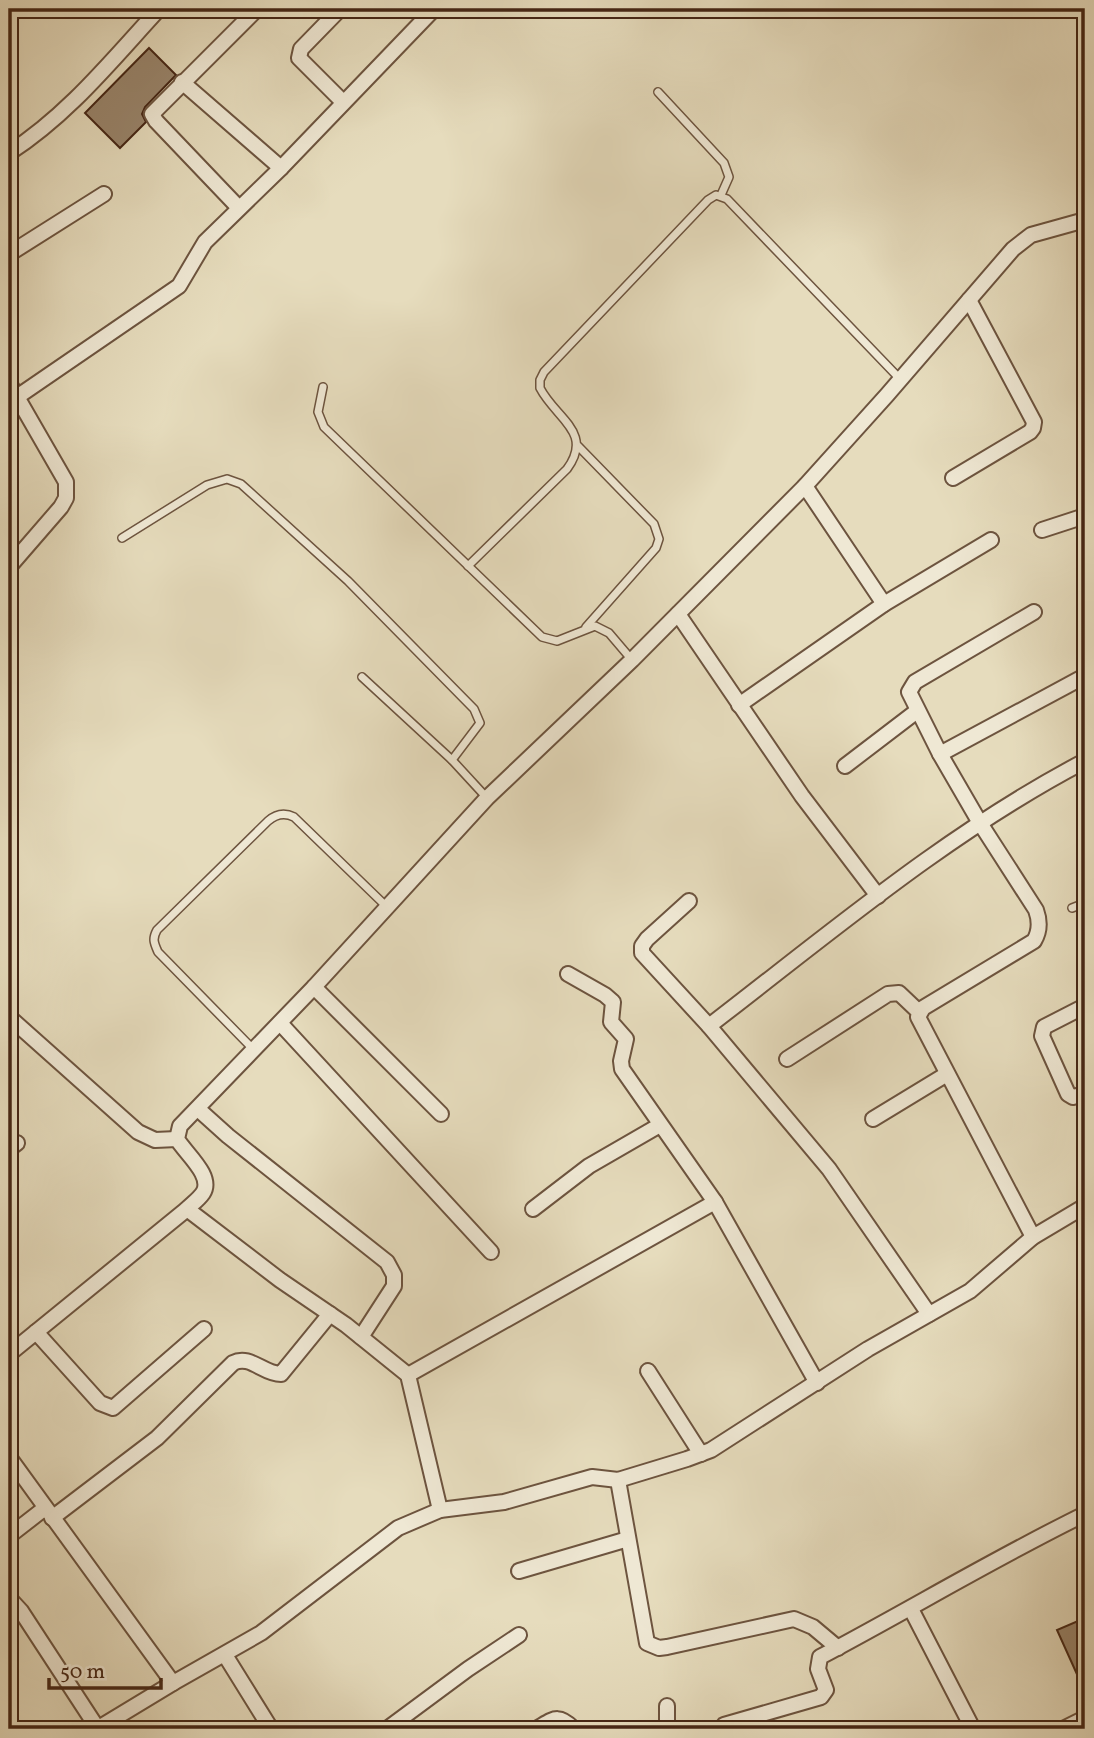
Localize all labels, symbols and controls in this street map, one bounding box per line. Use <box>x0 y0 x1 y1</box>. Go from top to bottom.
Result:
scale bar <box>49 1647 161 1691</box>
text: 50 m <box>60 1658 105 1687</box>

